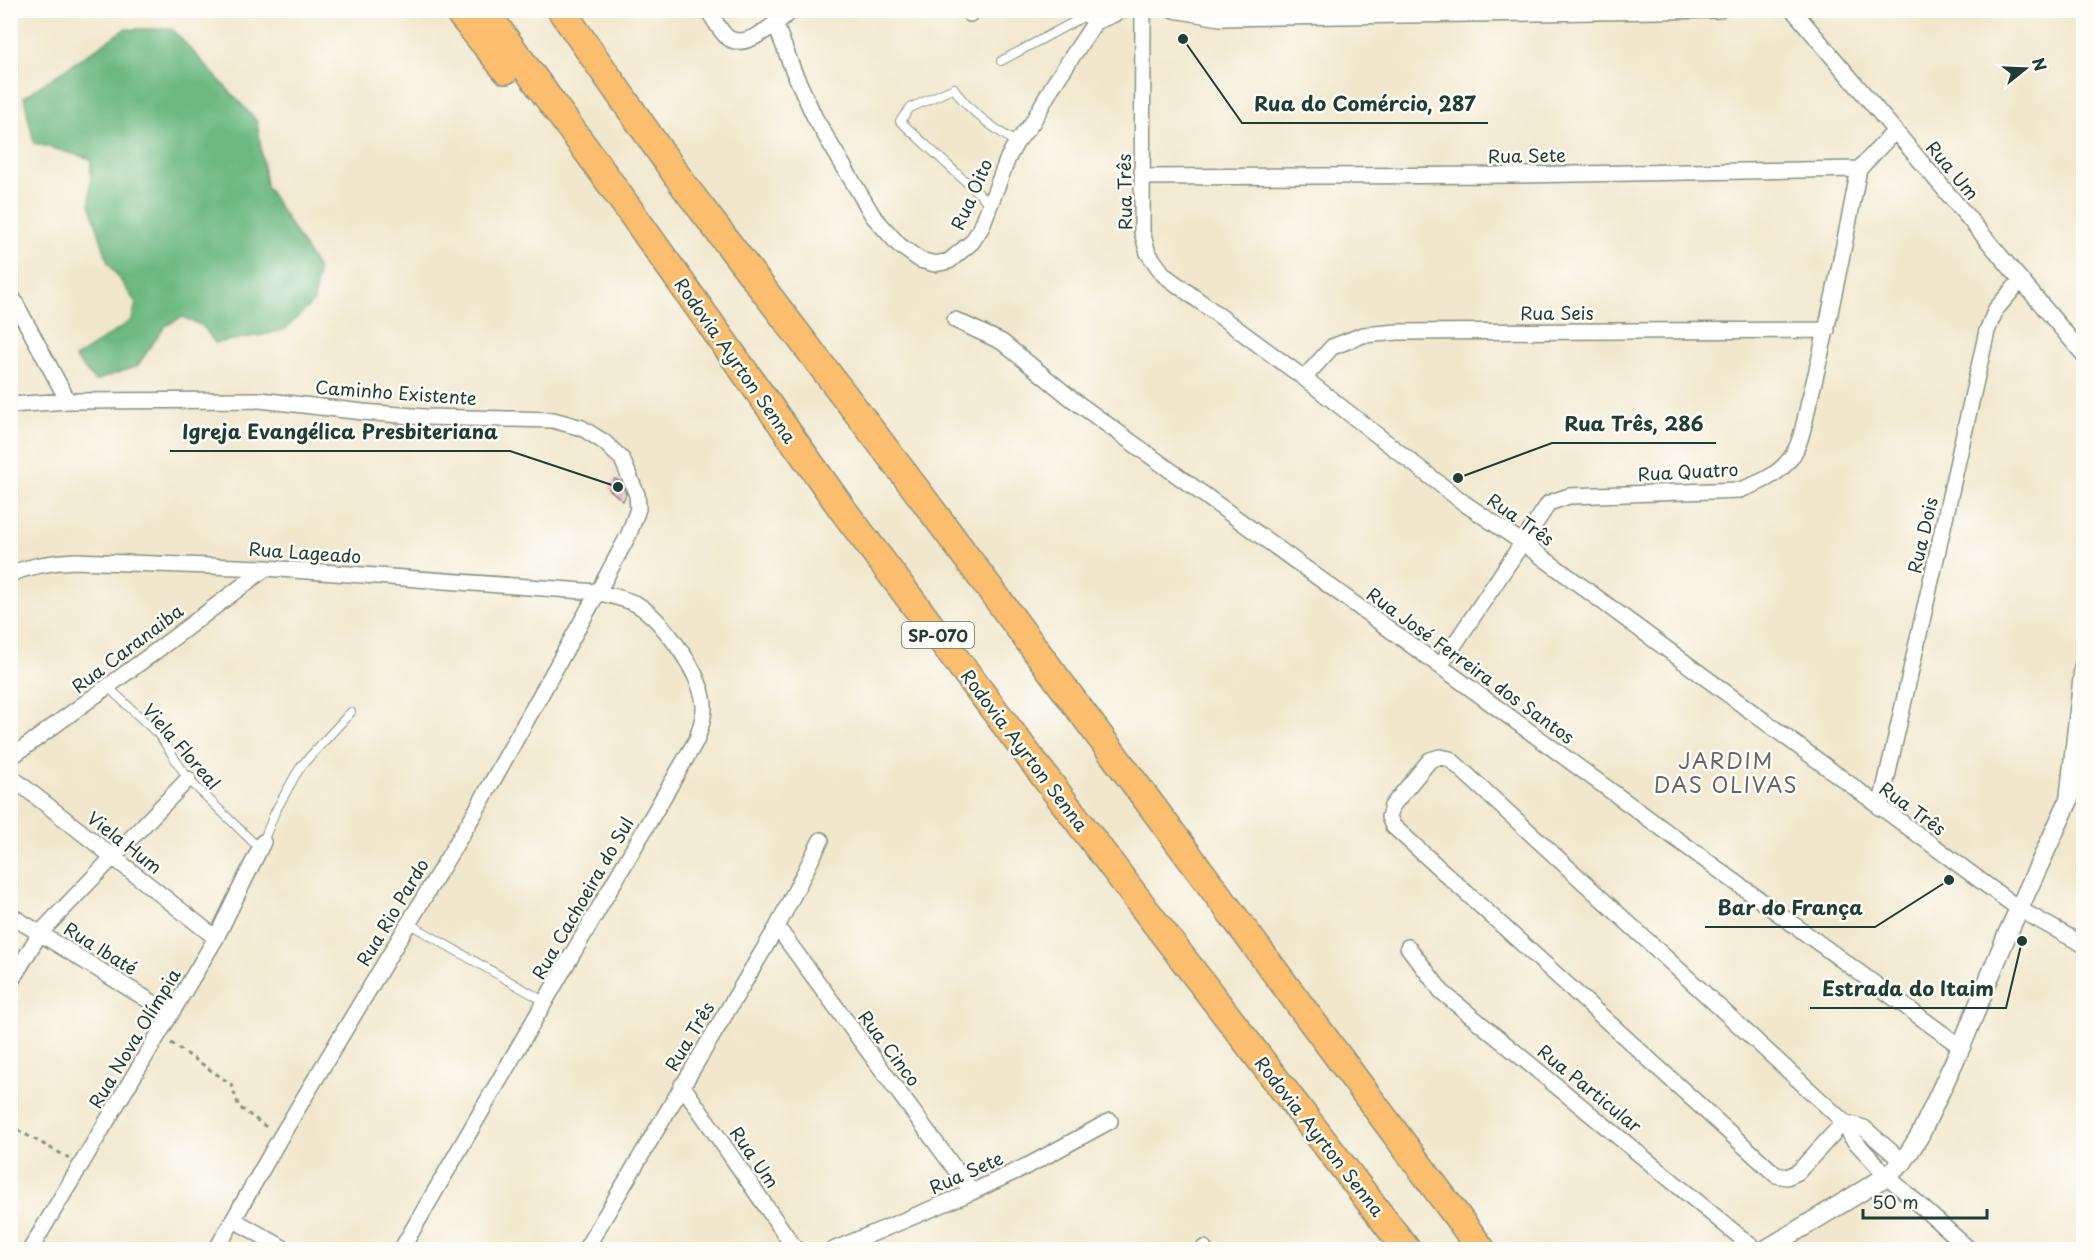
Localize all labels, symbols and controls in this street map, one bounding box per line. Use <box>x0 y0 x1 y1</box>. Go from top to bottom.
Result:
north arrow <box>1995 39 2055 99</box>
text: N <box>2027 54 2054 74</box>
callout: Rua do Comércio, 287 <box>1242 85 1488 123</box>
text: Rua do Comércio, 287 <box>1254 88 1476 118</box>
street label: Rua Um <box>1920 134 1986 206</box>
street label: Rua Sete <box>1488 141 1566 169</box>
street label: Rua Oito <box>943 154 999 234</box>
street label: Rua Três <box>1110 154 1138 230</box>
street label: Rodovia Ayrton Senna <box>668 272 804 449</box>
street label: Rua Seis <box>1520 299 1594 326</box>
street label: Caminho Existente <box>314 373 478 411</box>
callout: Rua Três, 286 <box>1552 405 1716 443</box>
text: Rua Três, 286 <box>1564 408 1704 438</box>
callout: Igreja Evangélica Presbiteriana <box>170 413 510 451</box>
text: Igreja Evangélica Presbiteriana <box>182 416 498 446</box>
street label: Rua Quatro <box>1637 455 1739 487</box>
street label: Rua Três <box>1482 486 1560 552</box>
street label: Rua Dois <box>1900 494 1944 576</box>
street label: Rua Lageado <box>248 535 362 569</box>
street label: Rua José Ferreira dos Santos <box>1362 580 1580 750</box>
street label: Rua Caranaiba <box>66 597 189 699</box>
road number: SP-070 <box>902 622 974 648</box>
street label: Rodovia Ayrton Senna <box>955 663 1095 837</box>
street label: Viela Floreal <box>137 697 227 795</box>
district label: JARDIM DAS OLIVAS <box>1654 744 1798 800</box>
street label: Rua Três <box>1874 775 1952 841</box>
street label: Viela Hum <box>82 804 168 880</box>
street label: Rua Cachoeira do Sul <box>524 812 640 984</box>
street label: Rua Rio Pardo <box>349 853 435 971</box>
callout: Bar do França <box>1705 889 1875 927</box>
text: Bar do França <box>1717 892 1863 922</box>
street label: Rua Ibaté <box>59 915 143 981</box>
street label: Rua Nova Olímpia <box>81 963 187 1113</box>
callout: Estrada do Itaim <box>1810 970 2006 1008</box>
text: Estrada do Itaim <box>1822 973 1994 1003</box>
street label: Rua Três <box>658 996 720 1076</box>
street label: Rua Cinco <box>853 1004 927 1092</box>
street label: Rua Particular <box>1532 1038 1648 1139</box>
street label: Rodovia Ayrton Senna <box>1249 1050 1392 1222</box>
street label: Rua Um <box>724 1121 786 1193</box>
street label: Rua Sete <box>925 1144 1007 1200</box>
scale bar <box>1863 1182 1988 1220</box>
text: 50 m <box>1872 1188 1919 1215</box>

